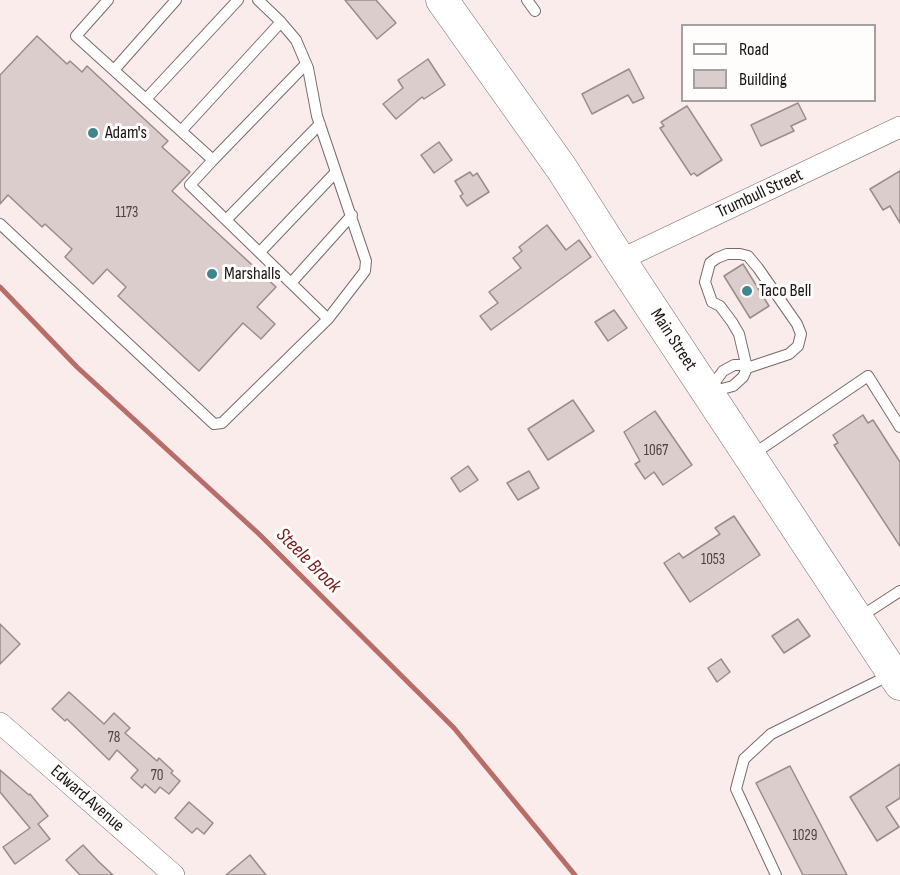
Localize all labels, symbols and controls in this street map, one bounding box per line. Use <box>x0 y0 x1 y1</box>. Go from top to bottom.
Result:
legend <box>681 24 876 102</box>
text: Road <box>739 39 769 60</box>
text: Building <box>739 69 787 90</box>
place label: Adam's <box>105 122 147 144</box>
marker: Adam's <box>86 126 100 140</box>
street label: Trumbull Street <box>713 165 807 223</box>
house number: 1173 <box>116 204 138 222</box>
place label: Marshalls <box>224 263 281 285</box>
marker: Marshalls <box>205 267 219 281</box>
place label: Taco Bell <box>759 280 811 302</box>
marker: Taco Bell <box>740 284 754 298</box>
street label: Main Street <box>645 305 701 375</box>
house number: 1067 <box>644 442 668 460</box>
water label: Steele Brook <box>270 523 346 599</box>
house number: 1053 <box>701 551 725 569</box>
house number: 78 <box>108 729 120 747</box>
street label: Edward Avenue <box>46 761 128 837</box>
house number: 70 <box>151 767 163 785</box>
house number: 1029 <box>793 827 817 845</box>

